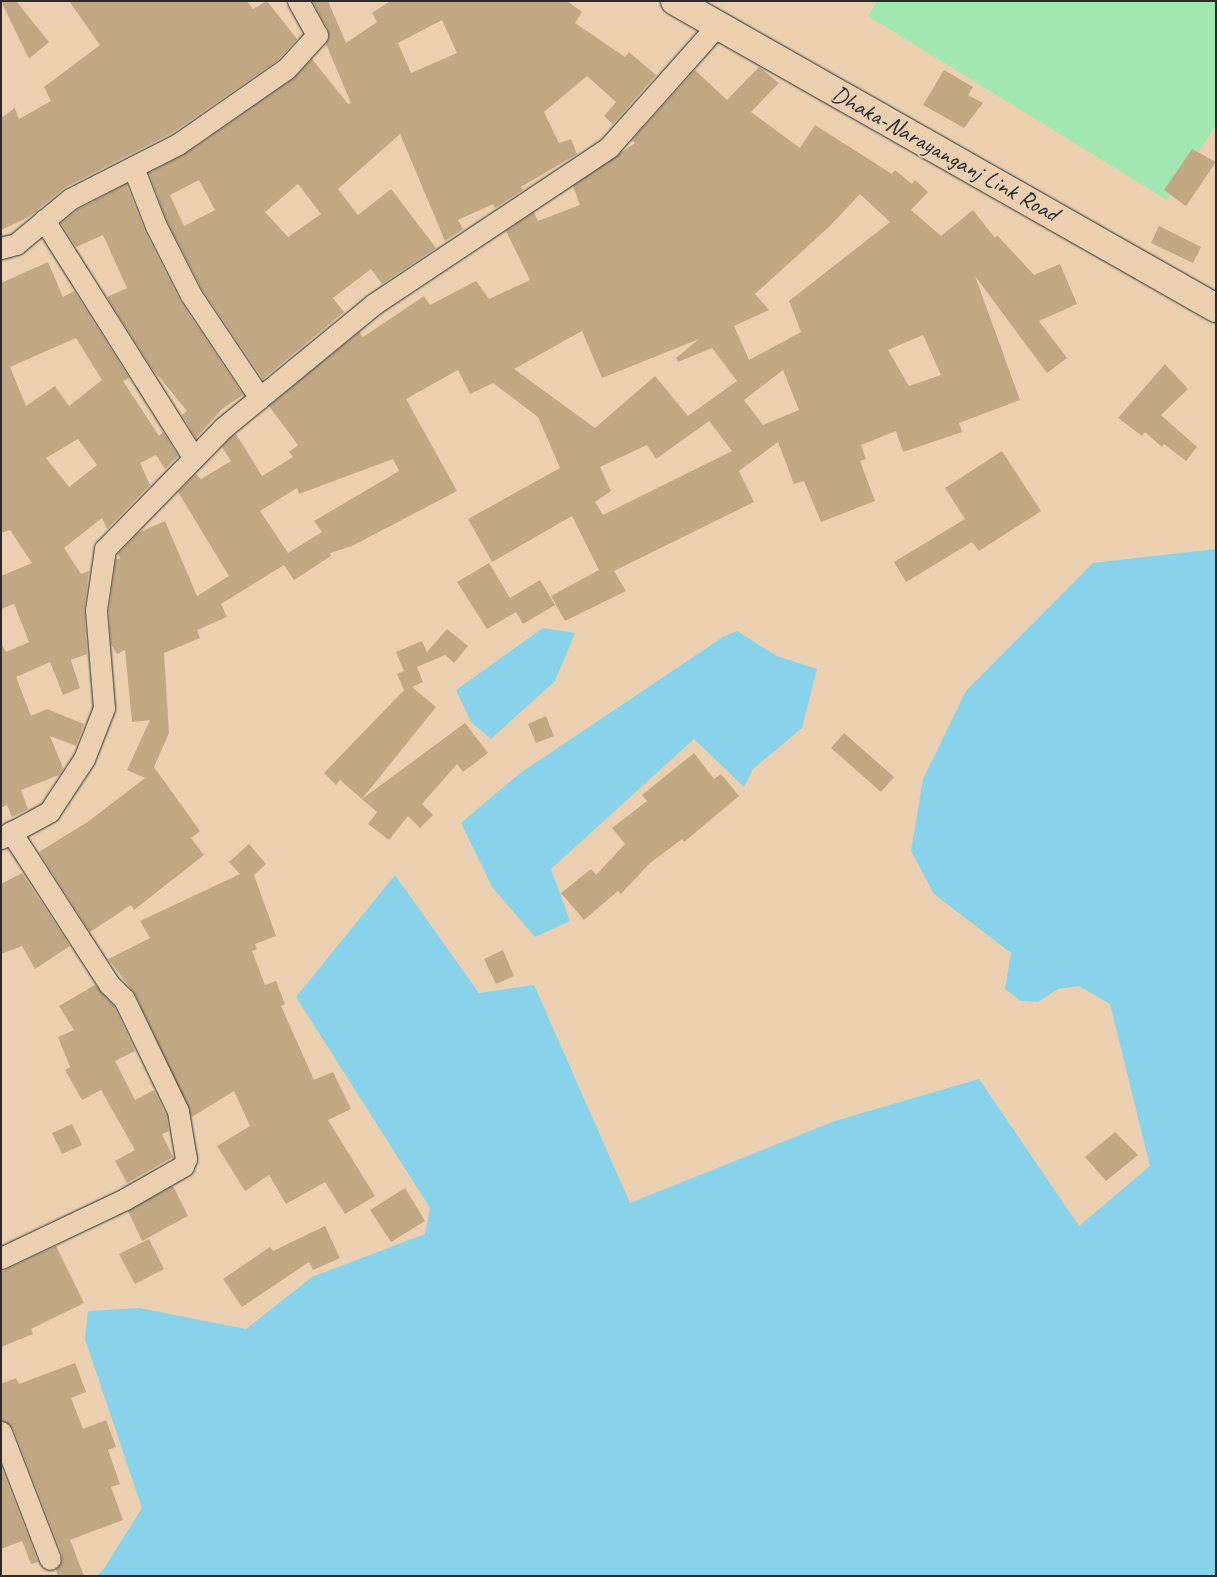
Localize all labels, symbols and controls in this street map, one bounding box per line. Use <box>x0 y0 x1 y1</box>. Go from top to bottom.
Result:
street label: Dhaka-Narayanganj Link Road <box>827 80 1063 228</box>

